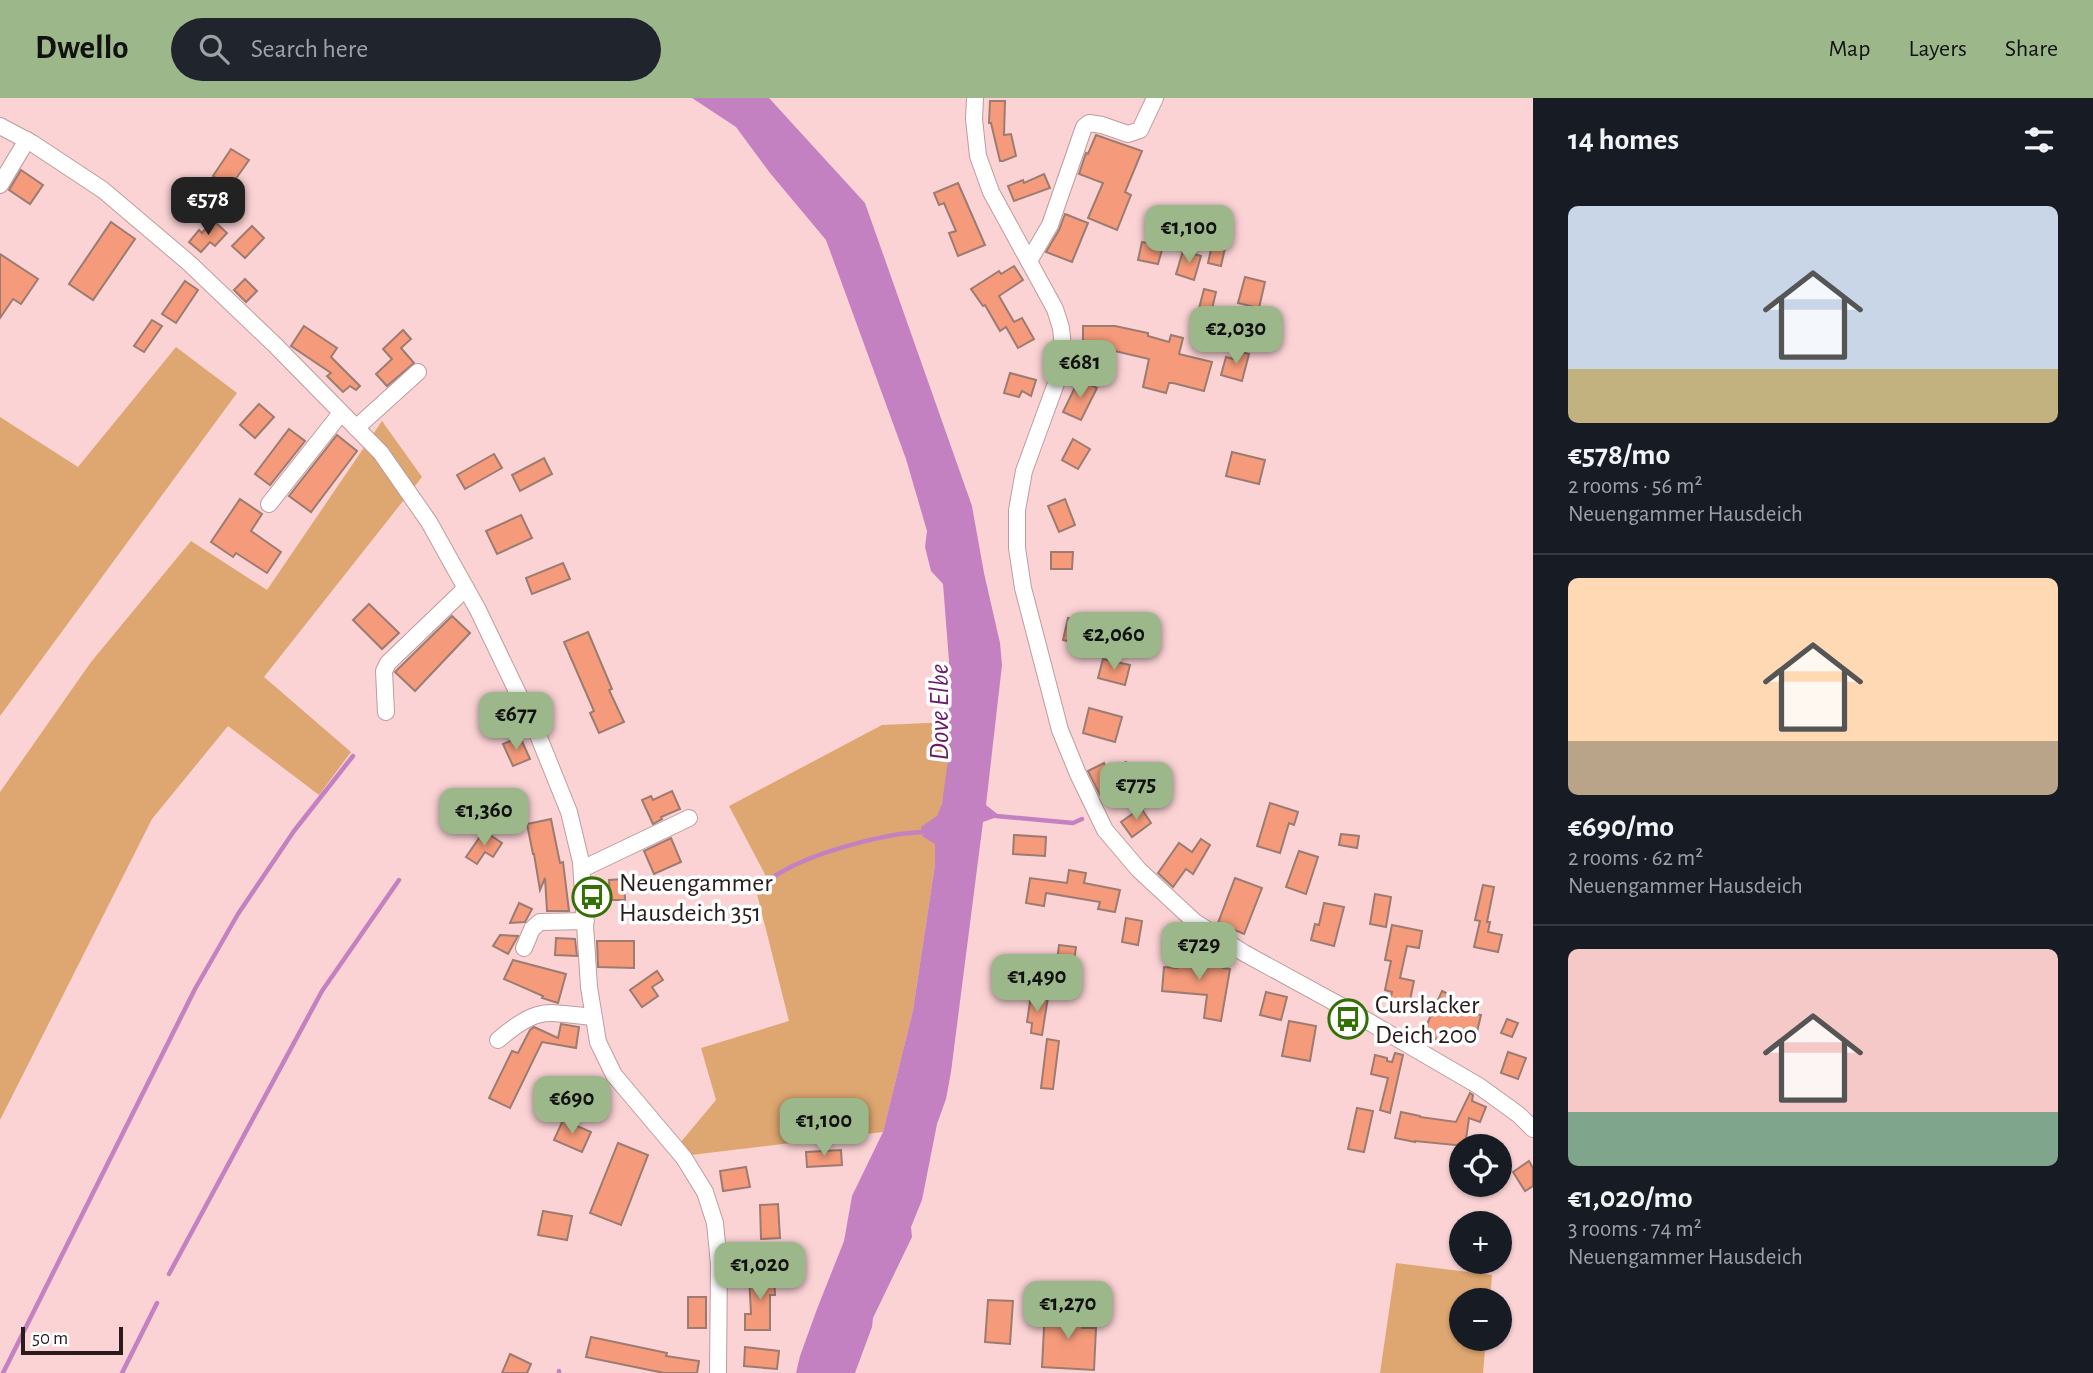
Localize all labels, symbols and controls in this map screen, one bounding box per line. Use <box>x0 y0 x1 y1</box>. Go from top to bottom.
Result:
search box <box>171 18 661 81</box>
icon: search <box>195 30 233 68</box>
text: Dwello <box>35 32 129 65</box>
text: Search here <box>251 36 368 62</box>
text: Map <box>1828 37 1870 61</box>
text: Layers <box>1908 37 1967 61</box>
text: Share <box>2005 37 2058 61</box>
icon: filters <box>2020 121 2058 159</box>
text: 14 homes <box>1568 125 1679 155</box>
pin: €578 <box>167 178 249 237</box>
text: €578 <box>187 188 229 211</box>
pin: €1,100 <box>1132 206 1246 265</box>
text: €1,100 <box>1161 216 1217 239</box>
icon: home <box>1750 252 1876 378</box>
pin: €2,030 <box>1179 306 1293 366</box>
text: €2,030 <box>1206 317 1266 340</box>
pin: €681 <box>1039 341 1121 400</box>
text: €681 <box>1059 351 1101 374</box>
text: €578/mo <box>1568 440 1670 470</box>
text: 2 rooms · 56 m² <box>1568 475 1702 498</box>
text: Neuengammer Hausdeich <box>1568 503 1803 526</box>
pin: €2,060 <box>1057 612 1171 672</box>
text: €2,060 <box>1083 623 1145 646</box>
icon: home <box>1750 624 1876 750</box>
water label: Dove Elbe <box>926 664 954 760</box>
pin: €677 <box>475 692 557 752</box>
text: €677 <box>495 703 537 726</box>
pin: €775 <box>1095 762 1177 822</box>
text: €775 <box>1116 773 1156 796</box>
pin: €1,360 <box>427 788 541 848</box>
text: €1,360 <box>455 799 513 822</box>
text: €690/mo <box>1568 812 1674 842</box>
text: 2 rooms · 62 m² <box>1568 847 1703 870</box>
place label: Neuengammer Hausdeich 351 <box>619 870 773 926</box>
text: Neuengammer Hausdeich <box>1568 875 1803 898</box>
bus stop icon: Neuengammer Hausdeich 351 <box>571 876 613 918</box>
pin: €729 <box>1158 922 1240 982</box>
text: €729 <box>1178 933 1220 956</box>
pin: €1,490 <box>980 954 1094 1014</box>
text: €1,490 <box>1008 965 1066 988</box>
place label: Curslacker Deich 200 <box>1375 992 1480 1048</box>
icon: home <box>1750 995 1876 1121</box>
bus stop icon: Curslacker Deich 200 <box>1327 998 1369 1040</box>
pin: €690 <box>531 1076 613 1136</box>
text: €690 <box>550 1087 594 1110</box>
pin: €1,100 <box>767 1098 881 1158</box>
text: €1,100 <box>796 1109 852 1132</box>
map controls <box>1449 1134 1512 1351</box>
button: locate <box>1449 1134 1512 1197</box>
text: €1,020/mo <box>1568 1183 1693 1213</box>
button: + <box>1449 1211 1512 1274</box>
text: 3 rooms · 74 m² <box>1568 1218 1702 1241</box>
pin: €1,020 <box>703 1242 817 1302</box>
text: Neuengammer Hausdeich <box>1568 1246 1803 1269</box>
text: €1,020 <box>730 1253 790 1276</box>
pin: €1,270 <box>1011 1282 1125 1341</box>
button: − <box>1449 1288 1512 1351</box>
text: €1,270 <box>1039 1292 1097 1315</box>
scale bar <box>21 1324 122 1356</box>
text: 50 m <box>32 1329 68 1348</box>

